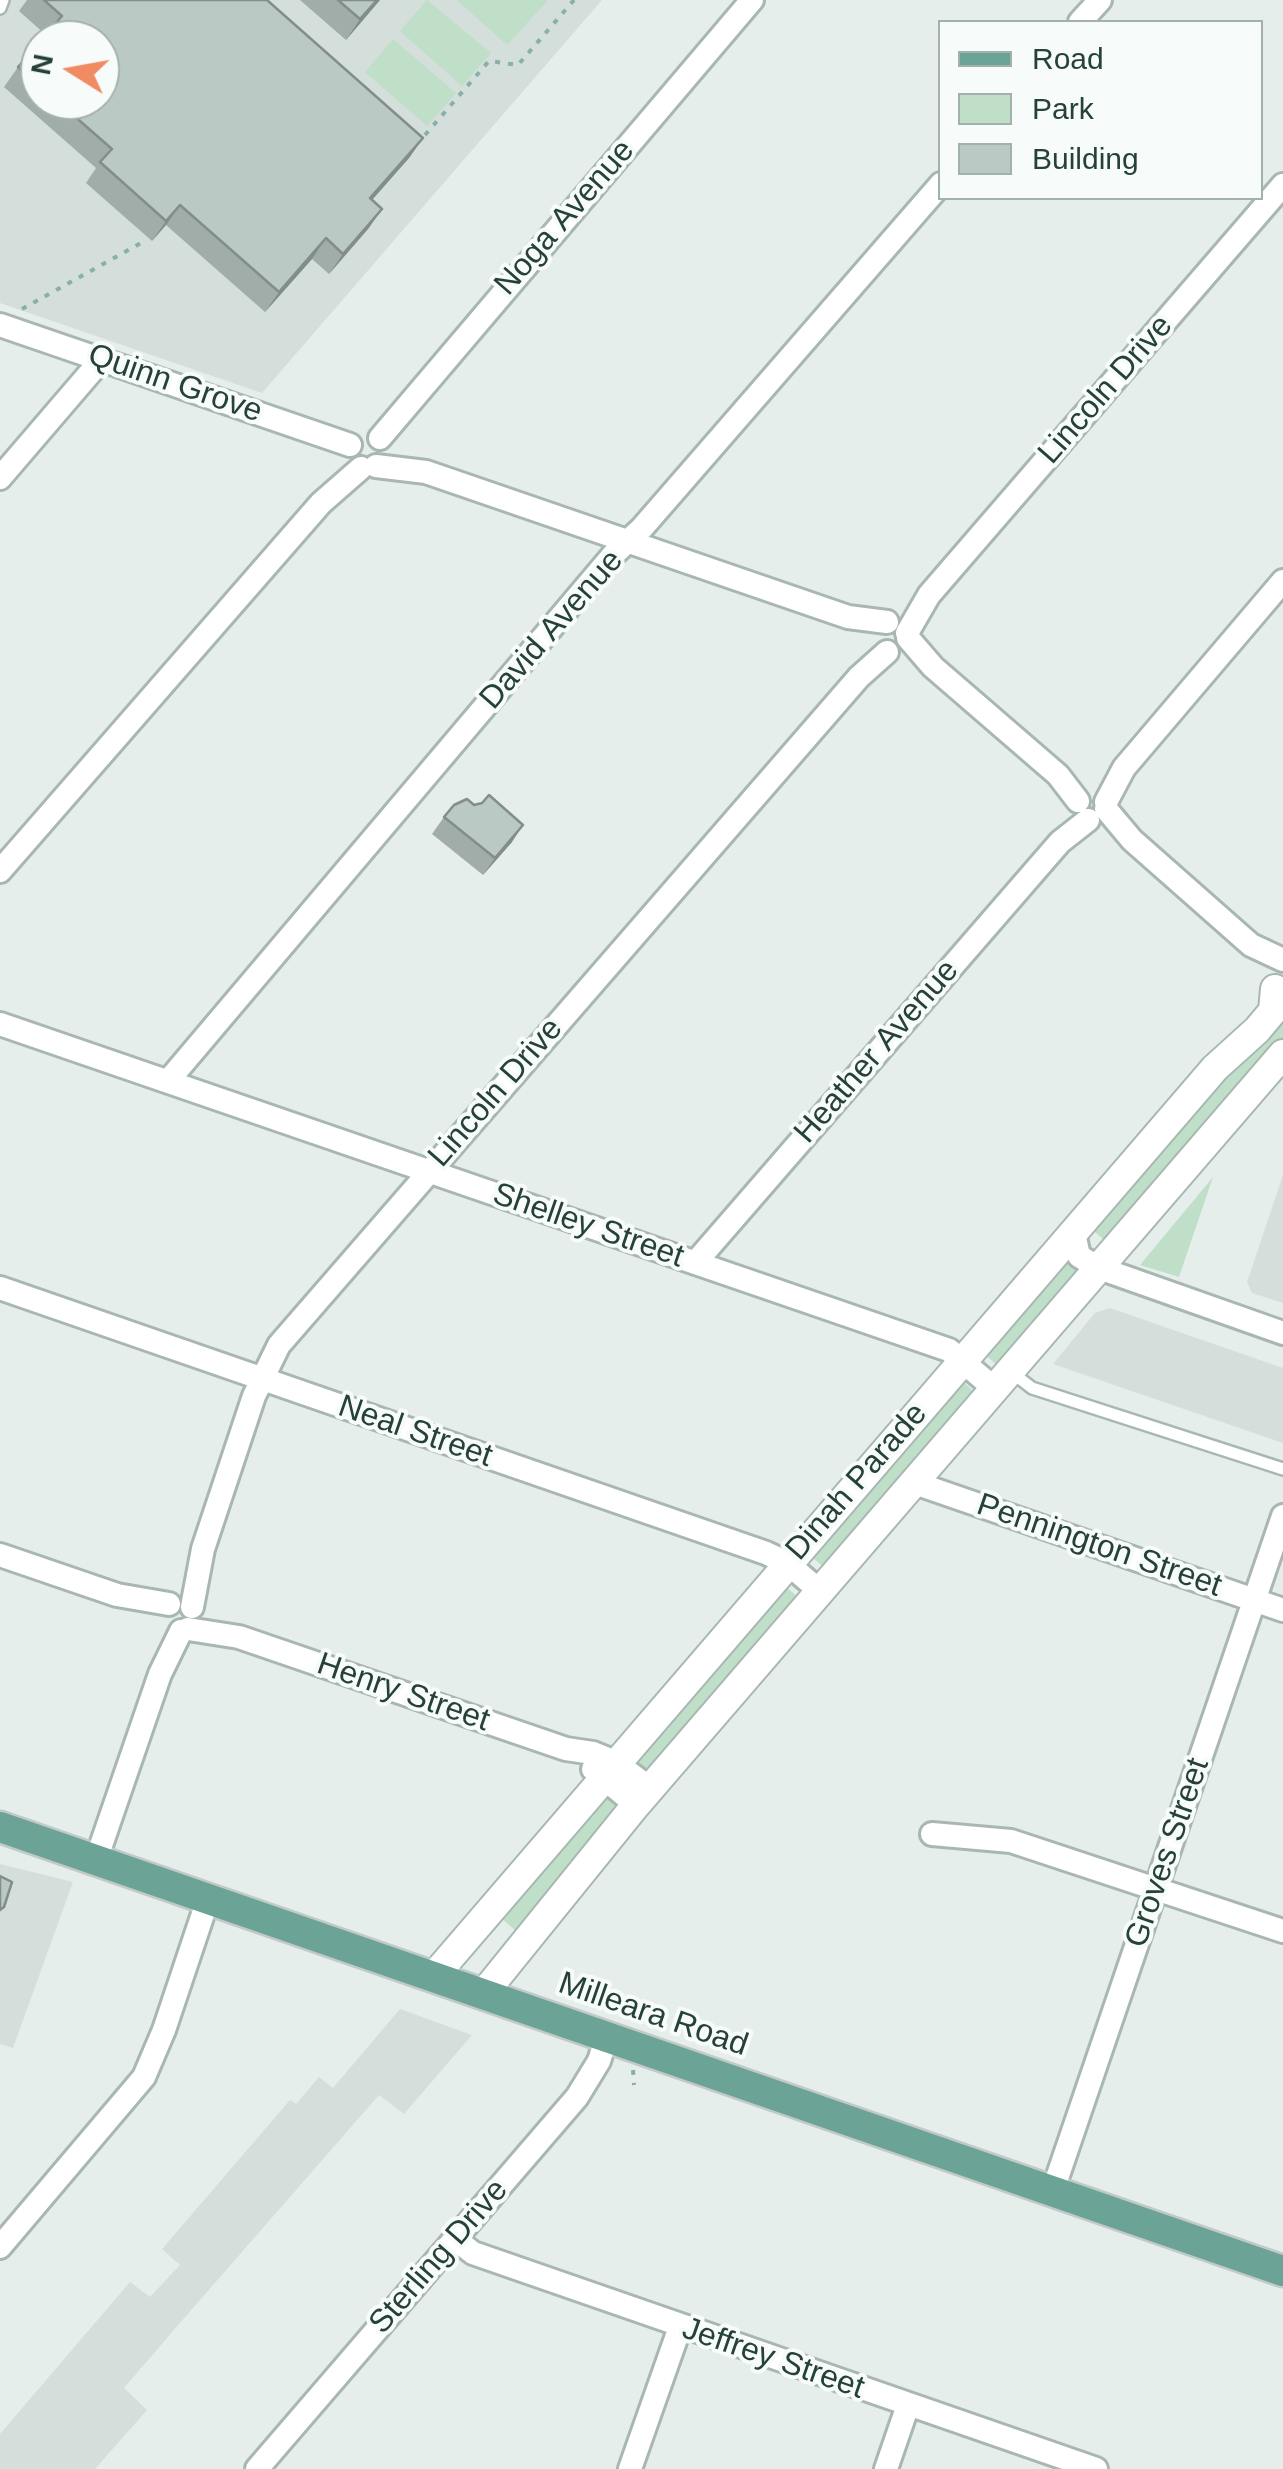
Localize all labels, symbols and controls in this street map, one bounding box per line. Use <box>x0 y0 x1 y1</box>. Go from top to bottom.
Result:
north arrow <box>20 20 120 120</box>
legend <box>938 20 1263 200</box>
text: Road <box>1032 42 1104 75</box>
text: N <box>25 52 59 77</box>
text: Park <box>1032 92 1094 125</box>
street label: Noga Avenue <box>487 132 643 304</box>
text: Building <box>1032 142 1139 175</box>
street label: Lincoln Drive <box>1031 308 1181 472</box>
street label: Quinn Grove <box>83 336 267 432</box>
street label: David Avenue <box>472 542 632 718</box>
street label: Heather Avenue <box>787 952 967 1152</box>
street label: Lincoln Drive <box>421 1011 571 1175</box>
street label: Shelley Street <box>488 1175 688 1277</box>
street label: Neal Street <box>333 1388 497 1476</box>
street label: Dinah Parade <box>778 1396 936 1568</box>
street label: Pennington Street <box>972 1486 1226 1606</box>
street label: Henry Street <box>312 1646 494 1740</box>
street label: Groves Street <box>1118 1753 1218 1953</box>
street label: Milleara Road <box>553 1965 753 2065</box>
street label: Sterling Drive <box>362 2172 516 2342</box>
street label: Jeffrey Street <box>677 2310 869 2408</box>

